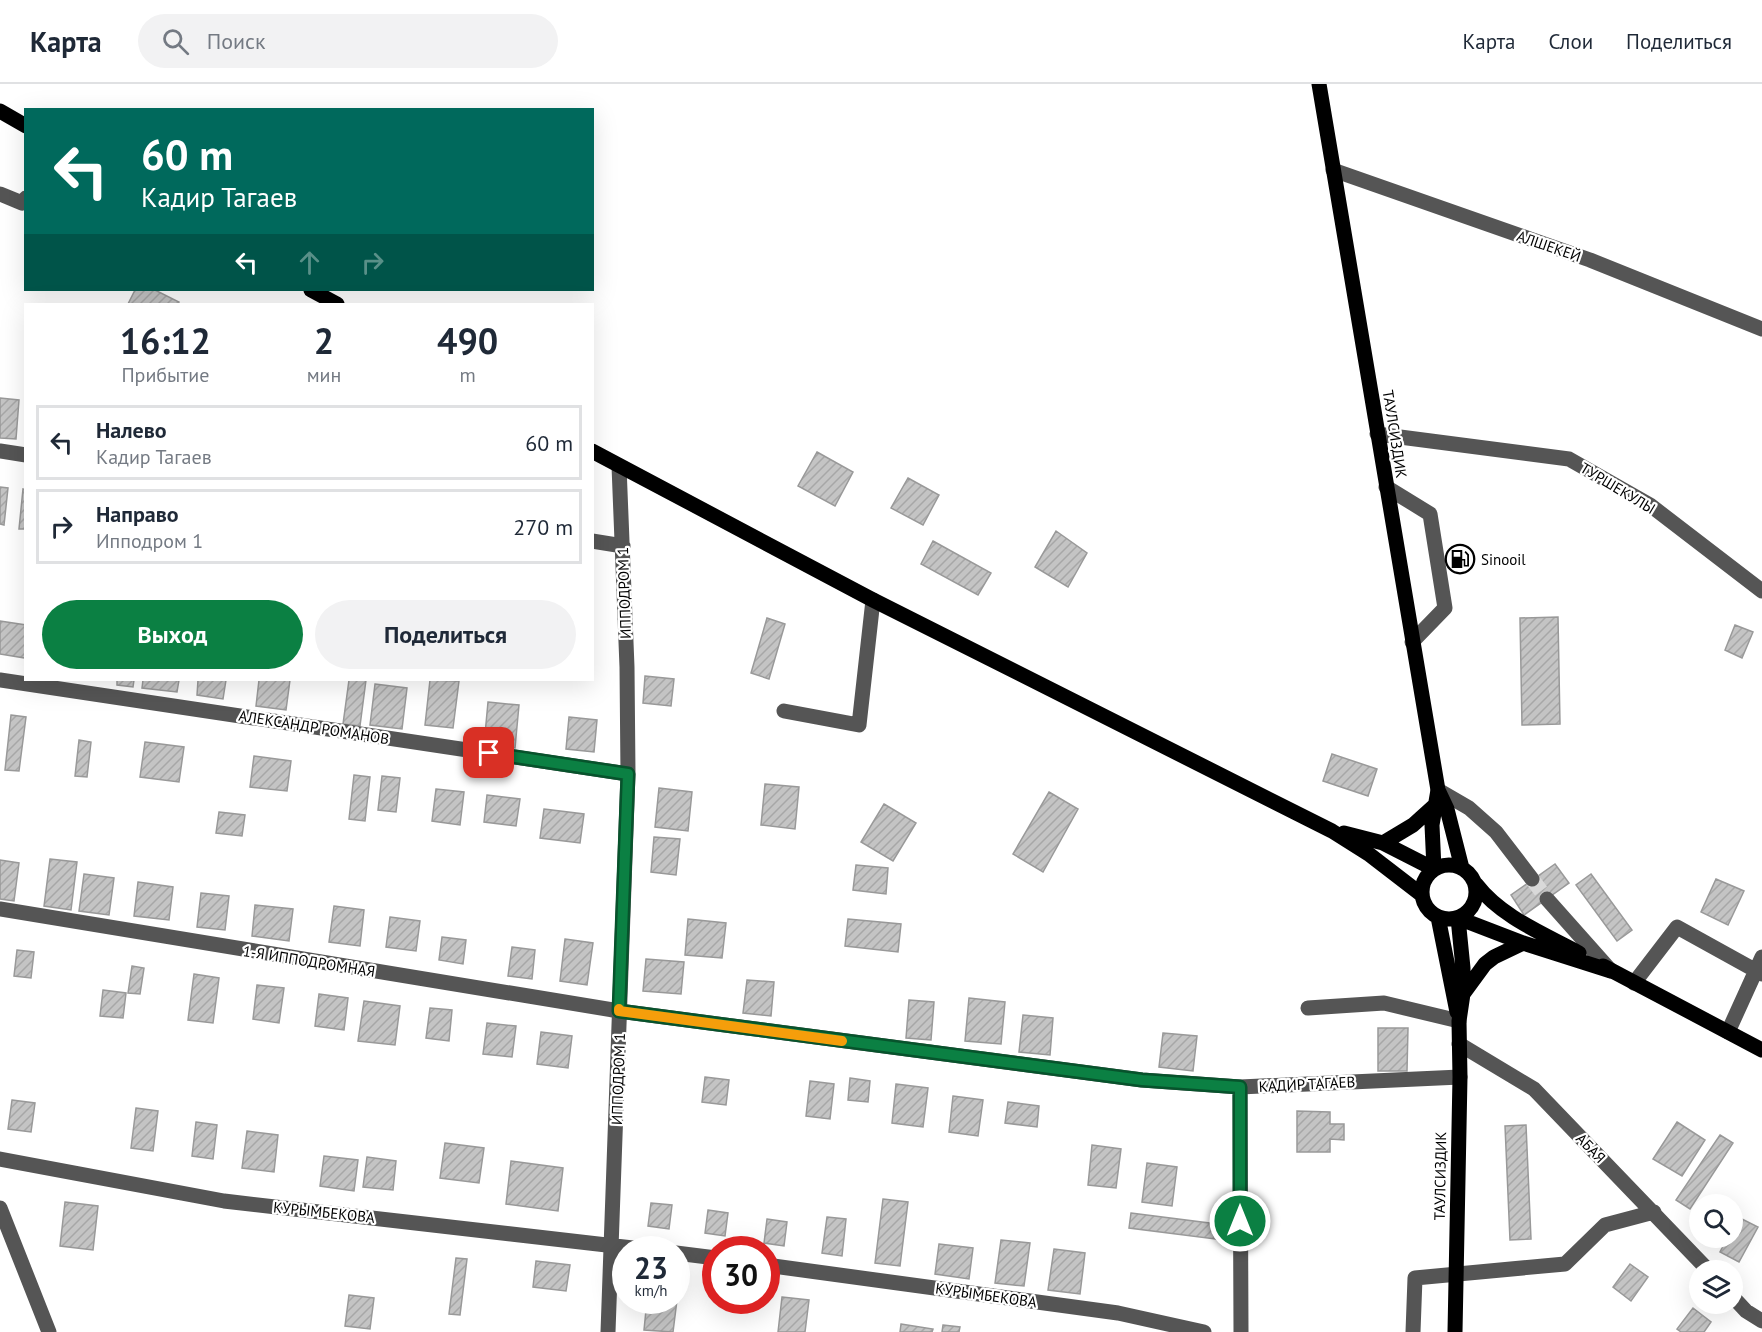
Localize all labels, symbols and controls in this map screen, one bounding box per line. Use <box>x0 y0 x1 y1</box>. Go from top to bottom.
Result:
search box <box>138 14 558 68</box>
text: Карта <box>30 23 102 60</box>
icon: search <box>159 25 192 58</box>
text: Поиск <box>207 27 266 55</box>
text: Карта <box>1462 28 1515 55</box>
text: Слои <box>1548 28 1593 55</box>
text: Поделиться <box>1626 28 1732 55</box>
text: 60 m <box>141 127 233 182</box>
icon: left <box>42 132 120 210</box>
text: Кадир Тагаев <box>141 180 297 214</box>
street label: АЛШЕКЕЙ <box>1514 226 1584 266</box>
icon: left <box>230 246 263 279</box>
icon: ahead <box>293 246 326 279</box>
icon: right <box>356 246 389 279</box>
text: 16:12 <box>120 317 211 364</box>
text: 2 <box>314 317 334 364</box>
text: 490 <box>437 317 498 364</box>
text: Прибытие <box>121 362 209 388</box>
text: мин <box>307 362 341 388</box>
text: m <box>460 362 476 388</box>
street label: ТАУЛСИЗДИК <box>1379 389 1411 479</box>
text: Налево <box>96 416 167 444</box>
icon: left <box>45 426 78 459</box>
text: 60 m <box>525 429 573 457</box>
text: Кадир Тагаев <box>96 444 212 470</box>
street label: ТУРШЕКУЛЫ <box>1577 458 1659 518</box>
text: Направо <box>96 500 179 528</box>
icon: right <box>45 510 78 543</box>
text: 270 m <box>513 513 573 541</box>
text: Ипподром 1 <box>96 528 203 554</box>
fuel station icon: Sinooil <box>1444 543 1476 575</box>
street label: ИППОДРОМ 1 <box>613 547 635 639</box>
place label: Sinooil <box>1481 550 1526 569</box>
button: Выход <box>42 600 303 669</box>
button: Поделиться <box>315 600 576 669</box>
street label: АЛЕКСАНДР РОМАНОВ <box>237 706 391 748</box>
pin <box>463 727 514 778</box>
icon: arrive <box>472 736 505 769</box>
street label: 1-Я ИППОДРОМНАЯ <box>242 941 376 981</box>
street label: ИППОДРОМ 1 <box>607 1033 629 1125</box>
street label: КАДИР ТАГАЕВ <box>1258 1072 1356 1096</box>
street label: АБАЯ <box>1572 1129 1610 1167</box>
street label: ТАУЛСИЗДИК <box>1430 1131 1450 1221</box>
position arrow <box>1208 1189 1272 1253</box>
map controls <box>1689 1194 1743 1314</box>
button: search <box>1689 1194 1743 1248</box>
street label: КУРЫМБЕКОВА <box>272 1197 376 1227</box>
speed limit sign: 30 <box>702 1236 780 1314</box>
text: 23 <box>634 1248 668 1287</box>
button: layers <box>1689 1260 1743 1314</box>
street label: КУРЫМБЕКОВА <box>934 1278 1038 1312</box>
text: km/h <box>635 1281 667 1300</box>

